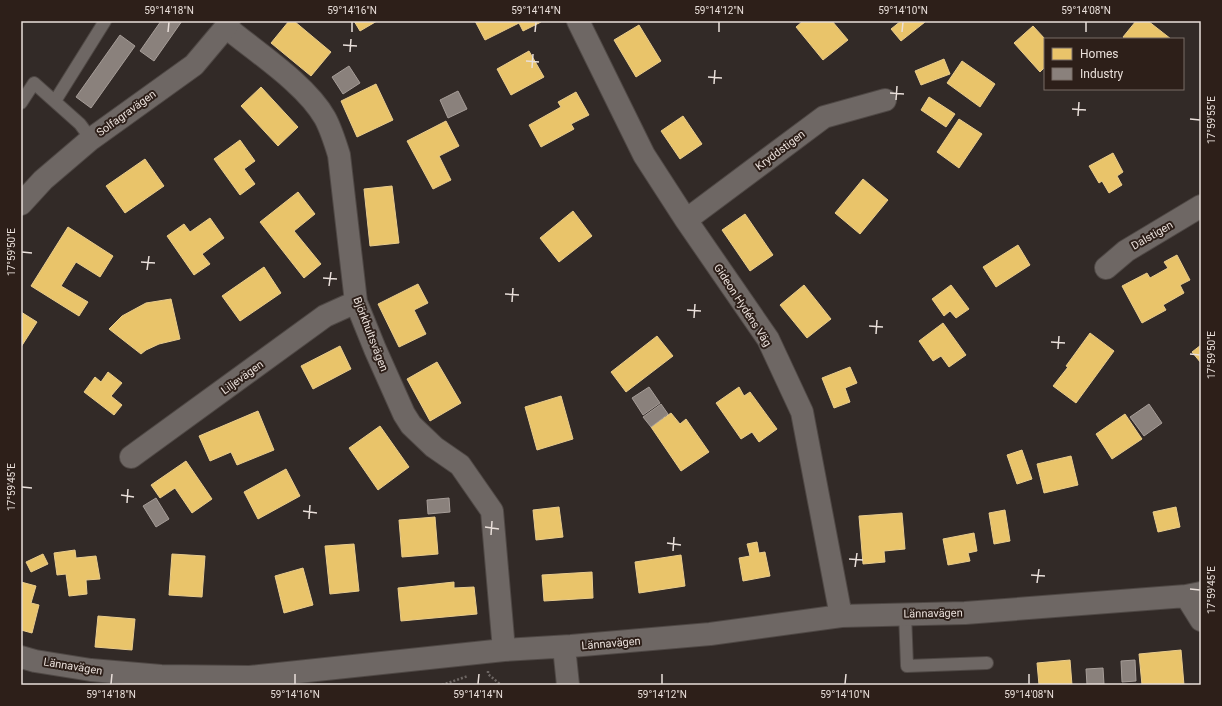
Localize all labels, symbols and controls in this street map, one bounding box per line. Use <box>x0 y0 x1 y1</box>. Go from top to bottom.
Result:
text: 59°14'18"N <box>144 5 194 16</box>
text: 59°14'16"N <box>327 5 377 16</box>
text: 59°14'14"N <box>511 5 561 16</box>
text: 59°14'12"N <box>694 5 744 16</box>
text: 59°14'10"N <box>878 5 928 16</box>
text: 59°14'08"N <box>1061 5 1111 16</box>
legend <box>1044 38 1184 90</box>
text: Homes <box>1080 47 1118 61</box>
text: Industry <box>1080 67 1124 81</box>
street label: Solfagravägen <box>94 88 159 139</box>
text: 17°59'55"E <box>1206 96 1217 144</box>
street label: Kryddstigen <box>753 128 807 173</box>
street label: Dalstigen <box>1129 218 1175 253</box>
text: 17°59'50"E <box>6 228 17 276</box>
street label: Gideon Hydéns Väg <box>711 262 774 349</box>
street label: Björkhultsvägen <box>350 295 391 373</box>
text: 17°59'50"E <box>1206 331 1217 379</box>
street label: Liljevägen <box>219 358 266 397</box>
text: 17°59'45"E <box>6 463 17 511</box>
text: 17°59'45"E <box>1206 566 1217 614</box>
street label: Lännavägen <box>903 606 963 621</box>
street label: Lännavägen <box>581 634 641 653</box>
street label: Lännavägen <box>43 655 103 678</box>
text: 59°14'18"N <box>86 689 136 700</box>
text: 59°14'16"N <box>270 689 320 700</box>
text: 59°14'14"N <box>453 689 503 700</box>
text: 59°14'12"N <box>637 689 687 700</box>
text: 59°14'10"N <box>820 689 870 700</box>
text: 59°14'08"N <box>1004 689 1054 700</box>

